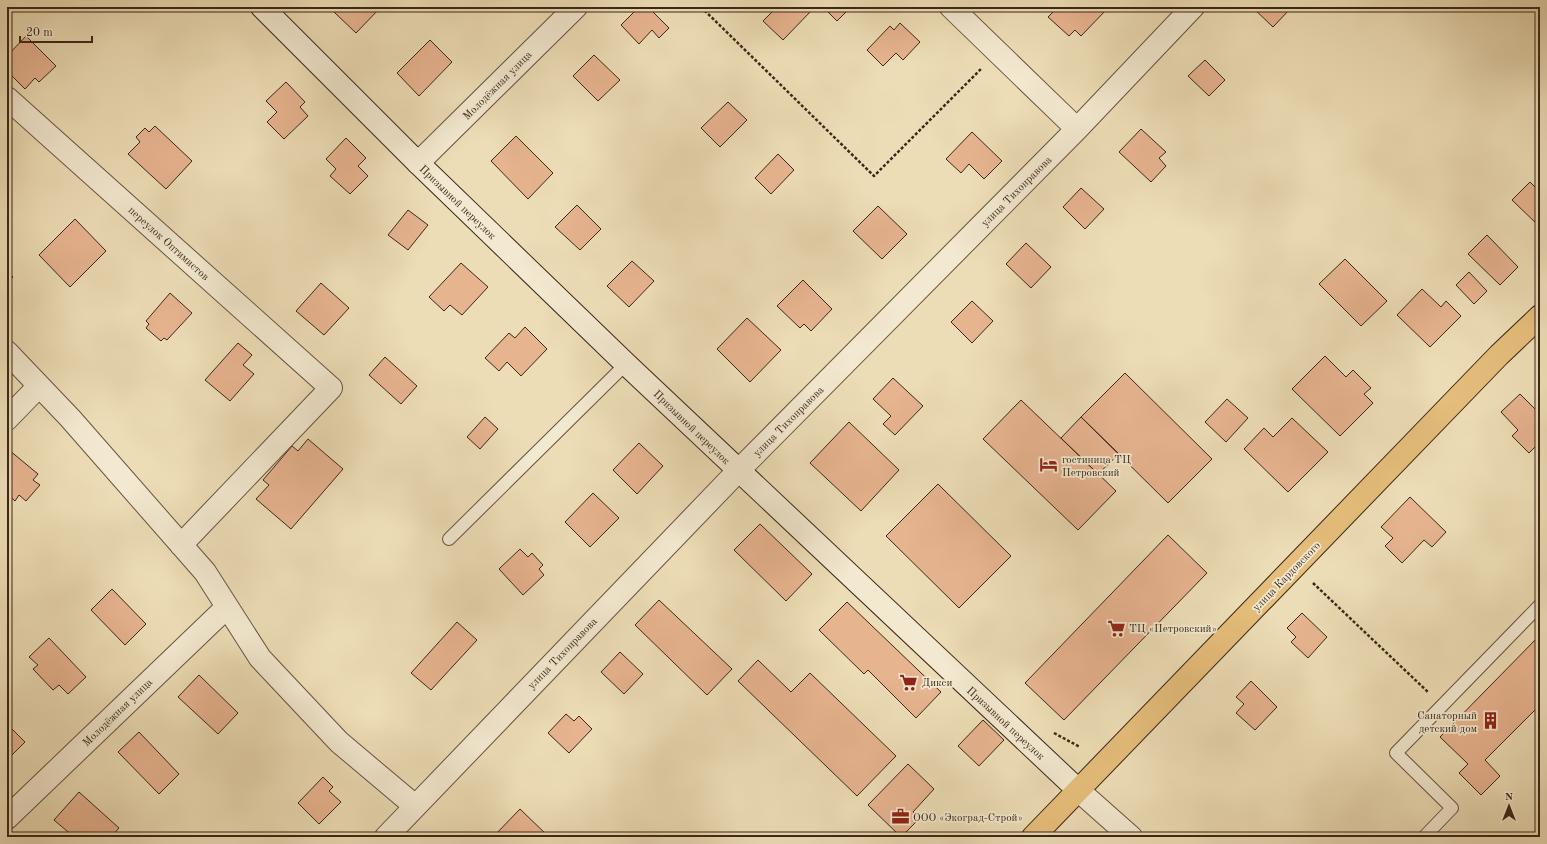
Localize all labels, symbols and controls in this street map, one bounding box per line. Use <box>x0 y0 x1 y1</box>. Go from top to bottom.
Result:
scale bar <box>20 18 92 44</box>
text: 20 m <box>26 27 53 39</box>
street label: Молодёжная улица <box>462 49 535 123</box>
street label: улица Тихонравова <box>980 154 1055 229</box>
street label: Призывной переулок <box>417 164 498 243</box>
street label: переулок Оптимистов <box>125 205 211 283</box>
street label: улица Тихонравова <box>752 384 827 459</box>
street label: Призывной переулок <box>651 389 732 468</box>
hotel icon: гостиница ТЦ Петровский <box>1039 455 1059 475</box>
place label: гостиница ТЦ Петровский <box>1062 455 1131 479</box>
street label: улица Кардовского <box>1251 540 1323 614</box>
street label: улица Тихонравова <box>526 616 600 692</box>
supermarket icon: ТЦ «Петровский» <box>1106 618 1126 638</box>
place label: ТЦ «Петровский» <box>1129 624 1217 635</box>
supermarket icon: Дикси <box>899 672 919 692</box>
street label: Молодёжная улица <box>81 677 155 749</box>
place label: Дикси <box>922 678 952 689</box>
street label: Призывной переулок <box>964 685 1046 763</box>
place label: Санаторный детский дом <box>1417 711 1477 735</box>
building icon: Санаторный детский дом <box>1480 711 1500 731</box>
north arrow <box>1489 786 1529 826</box>
text: N <box>1505 792 1514 803</box>
office icon: ООО «Экоград-Строй» <box>890 807 910 827</box>
place label: ООО «Экоград-Строй» <box>913 813 1023 824</box>

